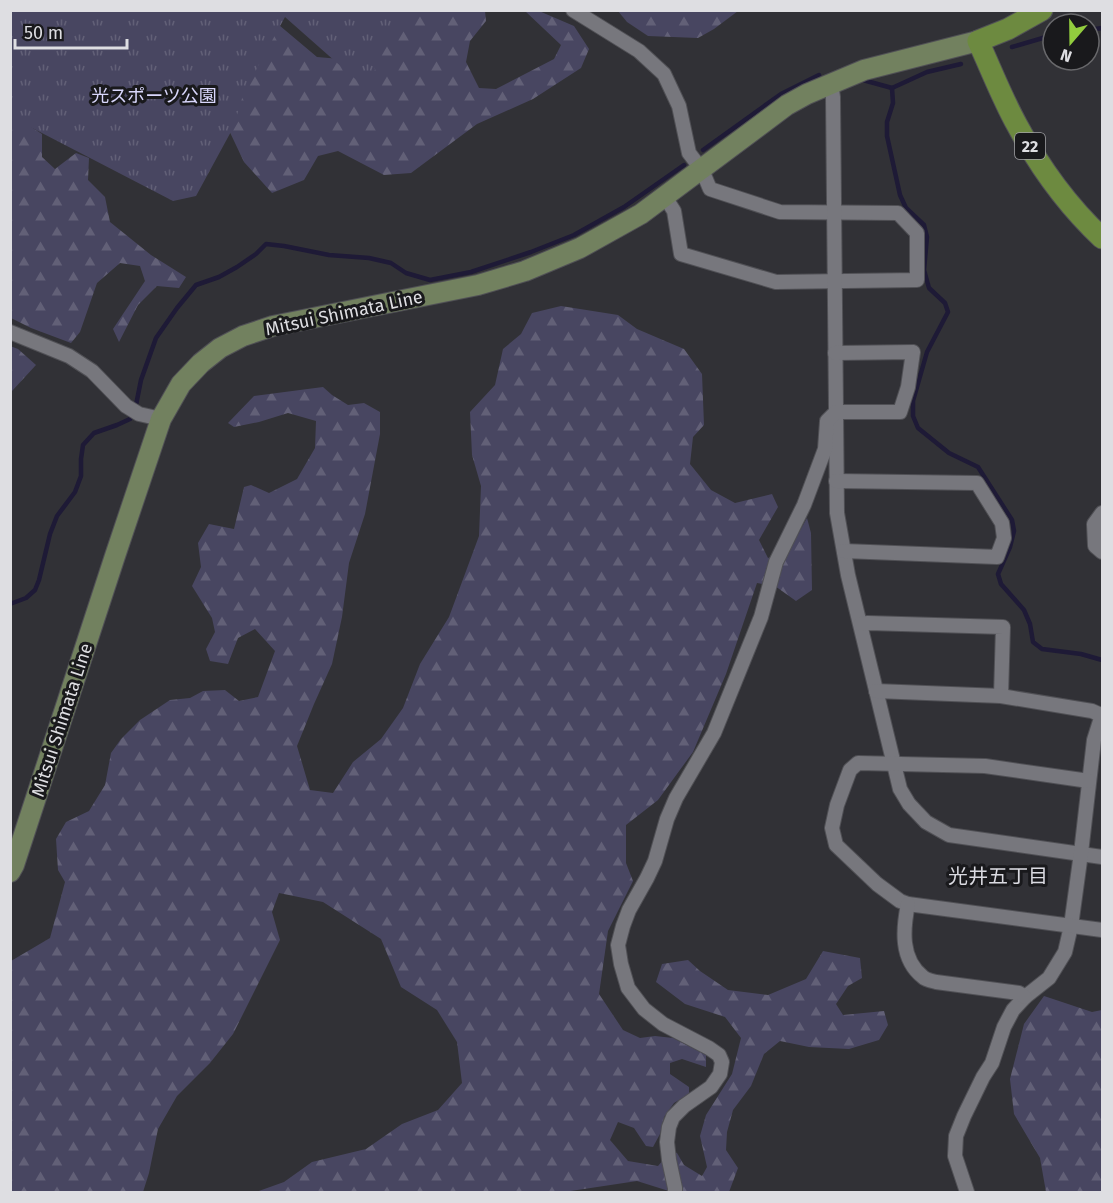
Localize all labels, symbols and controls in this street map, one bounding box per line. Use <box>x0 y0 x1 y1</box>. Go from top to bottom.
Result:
scale bar <box>15 12 128 50</box>
north arrow <box>1041 12 1101 72</box>
text: 50 m <box>24 22 63 44</box>
text: N <box>1058 45 1074 66</box>
park label: 光スポーツ公園 <box>91 85 217 107</box>
road number: 22 <box>1015 133 1045 159</box>
street label: Mitsui Shimata Line <box>263 286 425 340</box>
street label: Mitsui Shimata Line <box>27 640 97 800</box>
district label: 光井五丁目 <box>948 864 1048 888</box>

